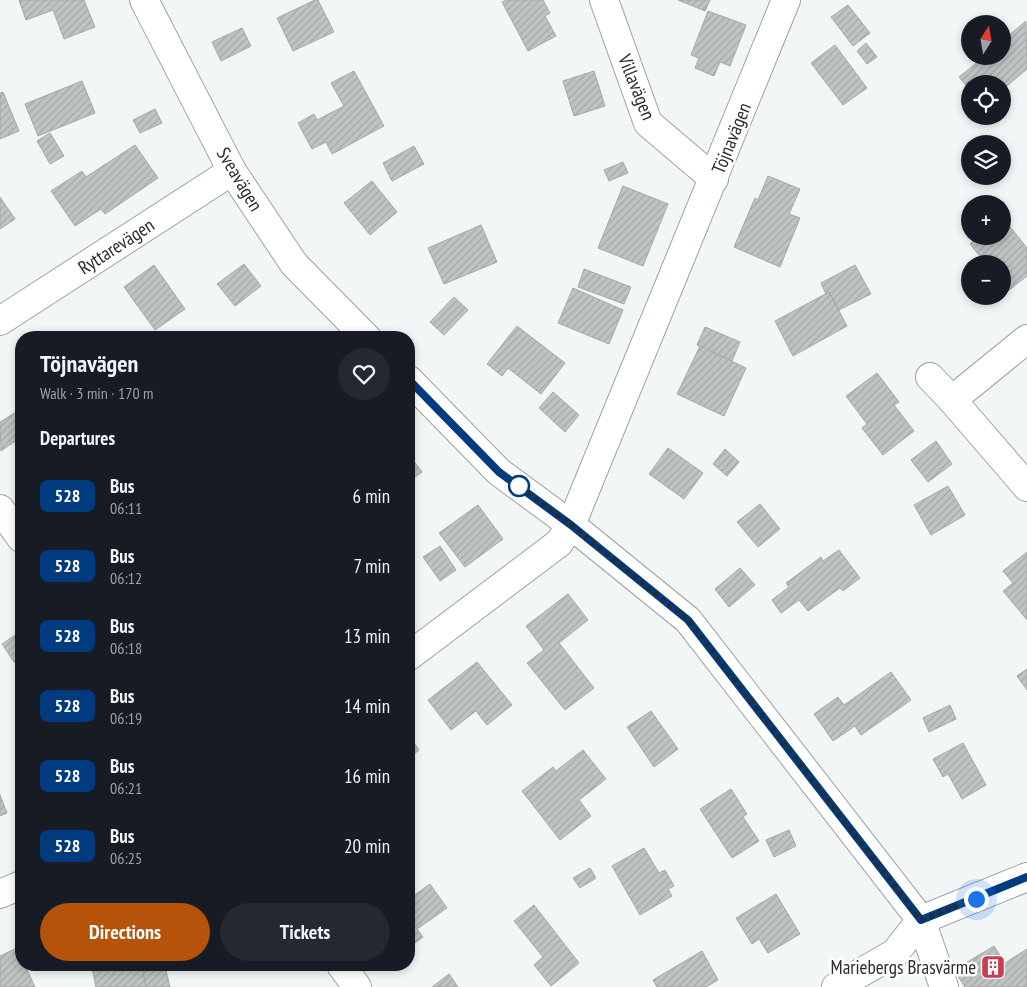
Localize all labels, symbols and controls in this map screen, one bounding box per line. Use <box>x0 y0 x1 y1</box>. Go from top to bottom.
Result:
north arrow <box>961 15 1011 65</box>
map controls <box>961 15 1011 305</box>
street label: Villavägen <box>613 50 661 123</box>
button: locate <box>961 75 1011 125</box>
street label: Töjnavägen <box>706 99 756 177</box>
button: layers <box>961 135 1011 185</box>
street label: Sveavägen <box>212 143 268 215</box>
button: + <box>961 195 1011 245</box>
street label: Ryttarevägen <box>73 213 159 279</box>
button: − <box>961 255 1011 305</box>
text: Töjnavägen <box>40 348 138 379</box>
button: heart <box>338 348 390 400</box>
text: Walk · 3 min · 170 m <box>40 383 153 403</box>
text: Departures <box>40 426 115 450</box>
text: Bus <box>110 474 134 498</box>
unlabelled marker <box>508 475 530 497</box>
text: 528 <box>55 484 80 507</box>
text: 6 min <box>353 484 390 508</box>
text: 06:11 <box>110 498 142 518</box>
text: Bus <box>110 544 134 568</box>
text: 528 <box>55 554 80 577</box>
text: 7 min <box>353 554 390 578</box>
text: 06:12 <box>110 568 142 588</box>
text: Bus <box>110 614 134 638</box>
text: 528 <box>55 624 80 647</box>
text: 13 min <box>344 624 390 648</box>
text: 06:18 <box>110 638 142 658</box>
text: Bus <box>110 684 134 708</box>
text: 528 <box>55 694 80 717</box>
text: 14 min <box>344 694 390 718</box>
text: 06:19 <box>110 708 142 728</box>
text: Bus <box>110 754 134 778</box>
text: 528 <box>55 764 80 787</box>
text: 16 min <box>344 764 390 788</box>
text: 06:21 <box>110 778 142 798</box>
text: Bus <box>110 824 134 848</box>
text: 528 <box>55 834 80 857</box>
text: 20 min <box>344 834 390 858</box>
text: 06:25 <box>110 848 142 868</box>
your location <box>964 887 989 912</box>
button: Directions <box>40 903 210 961</box>
button: Tickets <box>220 903 390 961</box>
building icon: Mariebergs Brasvärme <box>980 954 1006 980</box>
place label: Mariebergs Brasvärme <box>831 955 976 979</box>

